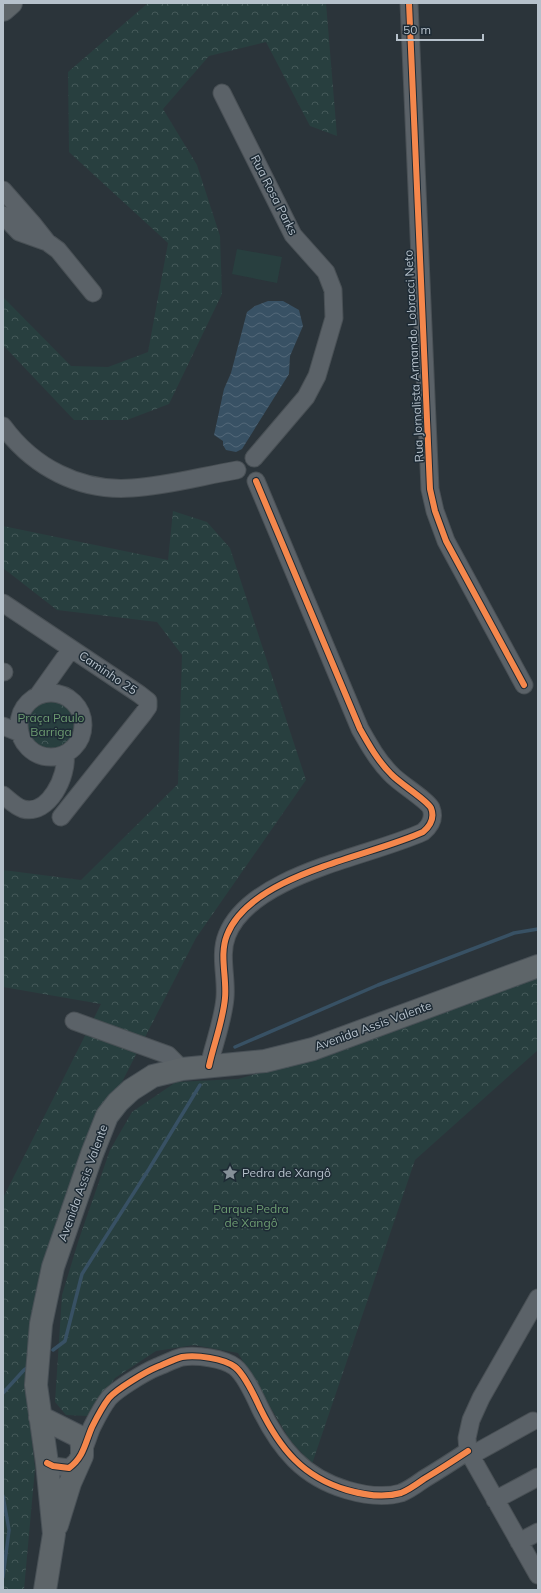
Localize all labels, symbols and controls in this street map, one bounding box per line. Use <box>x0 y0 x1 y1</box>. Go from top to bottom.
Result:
scale bar <box>397 16 483 42</box>
text: 50 m <box>403 22 431 37</box>
street label: Rua Rosa Parks <box>248 152 301 237</box>
street label: Rua Jornalista Armando Lobracci Neto <box>400 249 427 463</box>
street label: Caminho 25 <box>76 648 140 698</box>
park label: Praça Paulo Barriga <box>18 710 85 739</box>
street label: Avenida Assis Valente <box>312 997 433 1054</box>
street label: Avenida Assis Valente <box>54 1122 111 1243</box>
place icon: Pedra de Xangô <box>221 1164 239 1182</box>
place label: Pedra de Xangô <box>242 1165 331 1180</box>
park label: Parque Pedra de Xangô <box>213 1201 289 1230</box>

